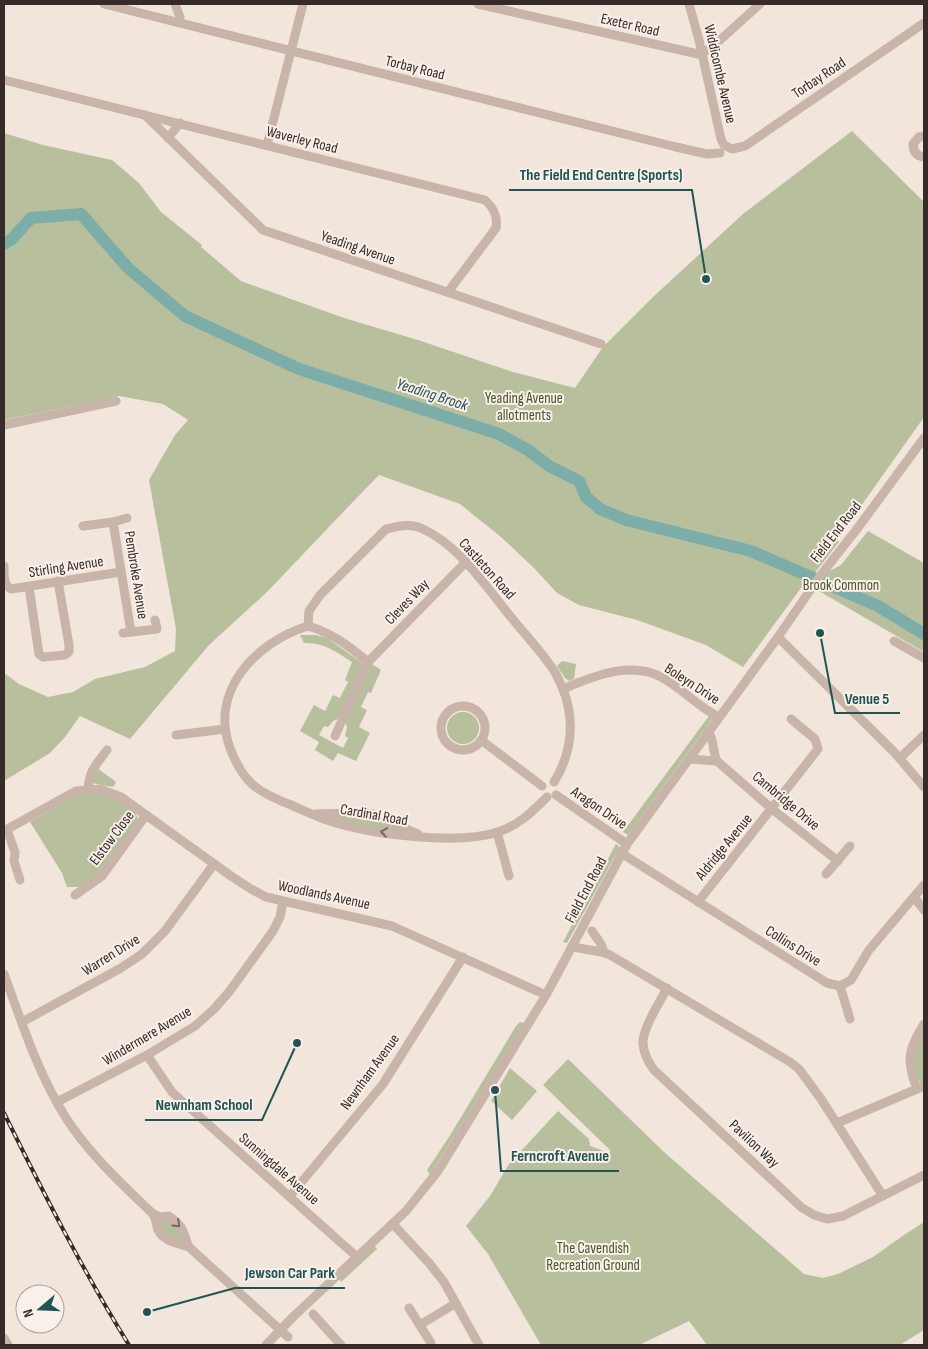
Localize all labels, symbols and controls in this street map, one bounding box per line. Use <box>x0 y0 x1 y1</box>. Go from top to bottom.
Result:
street label: Exeter Road <box>599 9 661 41</box>
street label: Widdicombe Avenue <box>699 23 741 125</box>
street label: Torbay Road <box>383 51 447 85</box>
street label: Torbay Road <box>789 53 849 103</box>
street label: Waverley Road <box>264 122 340 158</box>
callout: The Field End Centre (Sports) <box>509 159 692 190</box>
text: The Field End Centre (Sports) <box>519 166 683 185</box>
street label: Yeading Avenue <box>318 226 398 270</box>
water label: Yeading Brook <box>394 375 471 416</box>
park label: Yeading Avenue allotments <box>485 389 563 425</box>
street label: Field End Road <box>806 498 866 566</box>
street label: Pembroke Avenue <box>120 530 152 620</box>
street label: Castleton Road <box>455 534 519 604</box>
street label: Stirling Avenue <box>27 552 105 582</box>
street label: Cleves Way <box>381 575 434 629</box>
park label: Brook Common <box>803 576 879 595</box>
street label: Boleyn Drive <box>661 659 723 709</box>
callout: Venue 5 <box>835 682 900 713</box>
text: Venue 5 <box>845 690 889 709</box>
street label: Cambridge Drive <box>748 767 824 835</box>
street label: Aragon Drive <box>566 782 631 834</box>
street label: Cardinal Road <box>339 800 409 830</box>
street label: Elstow Close <box>85 807 139 869</box>
street label: Aldridge Avenue <box>691 810 757 885</box>
one-way arrow <box>379 828 388 838</box>
street label: Field End Road <box>561 854 611 926</box>
street label: Woodlands Avenue <box>276 876 372 914</box>
street label: Collins Drive <box>761 921 825 971</box>
street label: Warren Drive <box>79 930 143 980</box>
street label: Windermere Avenue <box>99 1002 195 1070</box>
street label: Newnham Avenue <box>336 1030 404 1114</box>
callout: Newnham School <box>145 1089 262 1120</box>
text: Newnham School <box>155 1096 253 1115</box>
street label: Pavilion Way <box>725 1116 783 1172</box>
street label: Sunningdale Avenue <box>235 1129 323 1209</box>
callout: Ferncroft Avenue <box>501 1140 619 1171</box>
text: Ferncroft Avenue <box>511 1147 609 1166</box>
one-way arrow <box>171 1218 180 1227</box>
park label: The Cavendish Recreation Ground <box>546 1239 640 1275</box>
callout: Jewson Car Park <box>235 1257 345 1288</box>
text: Jewson Car Park <box>244 1264 335 1283</box>
north arrow <box>15 1284 65 1334</box>
text: N <box>19 1307 37 1319</box>

